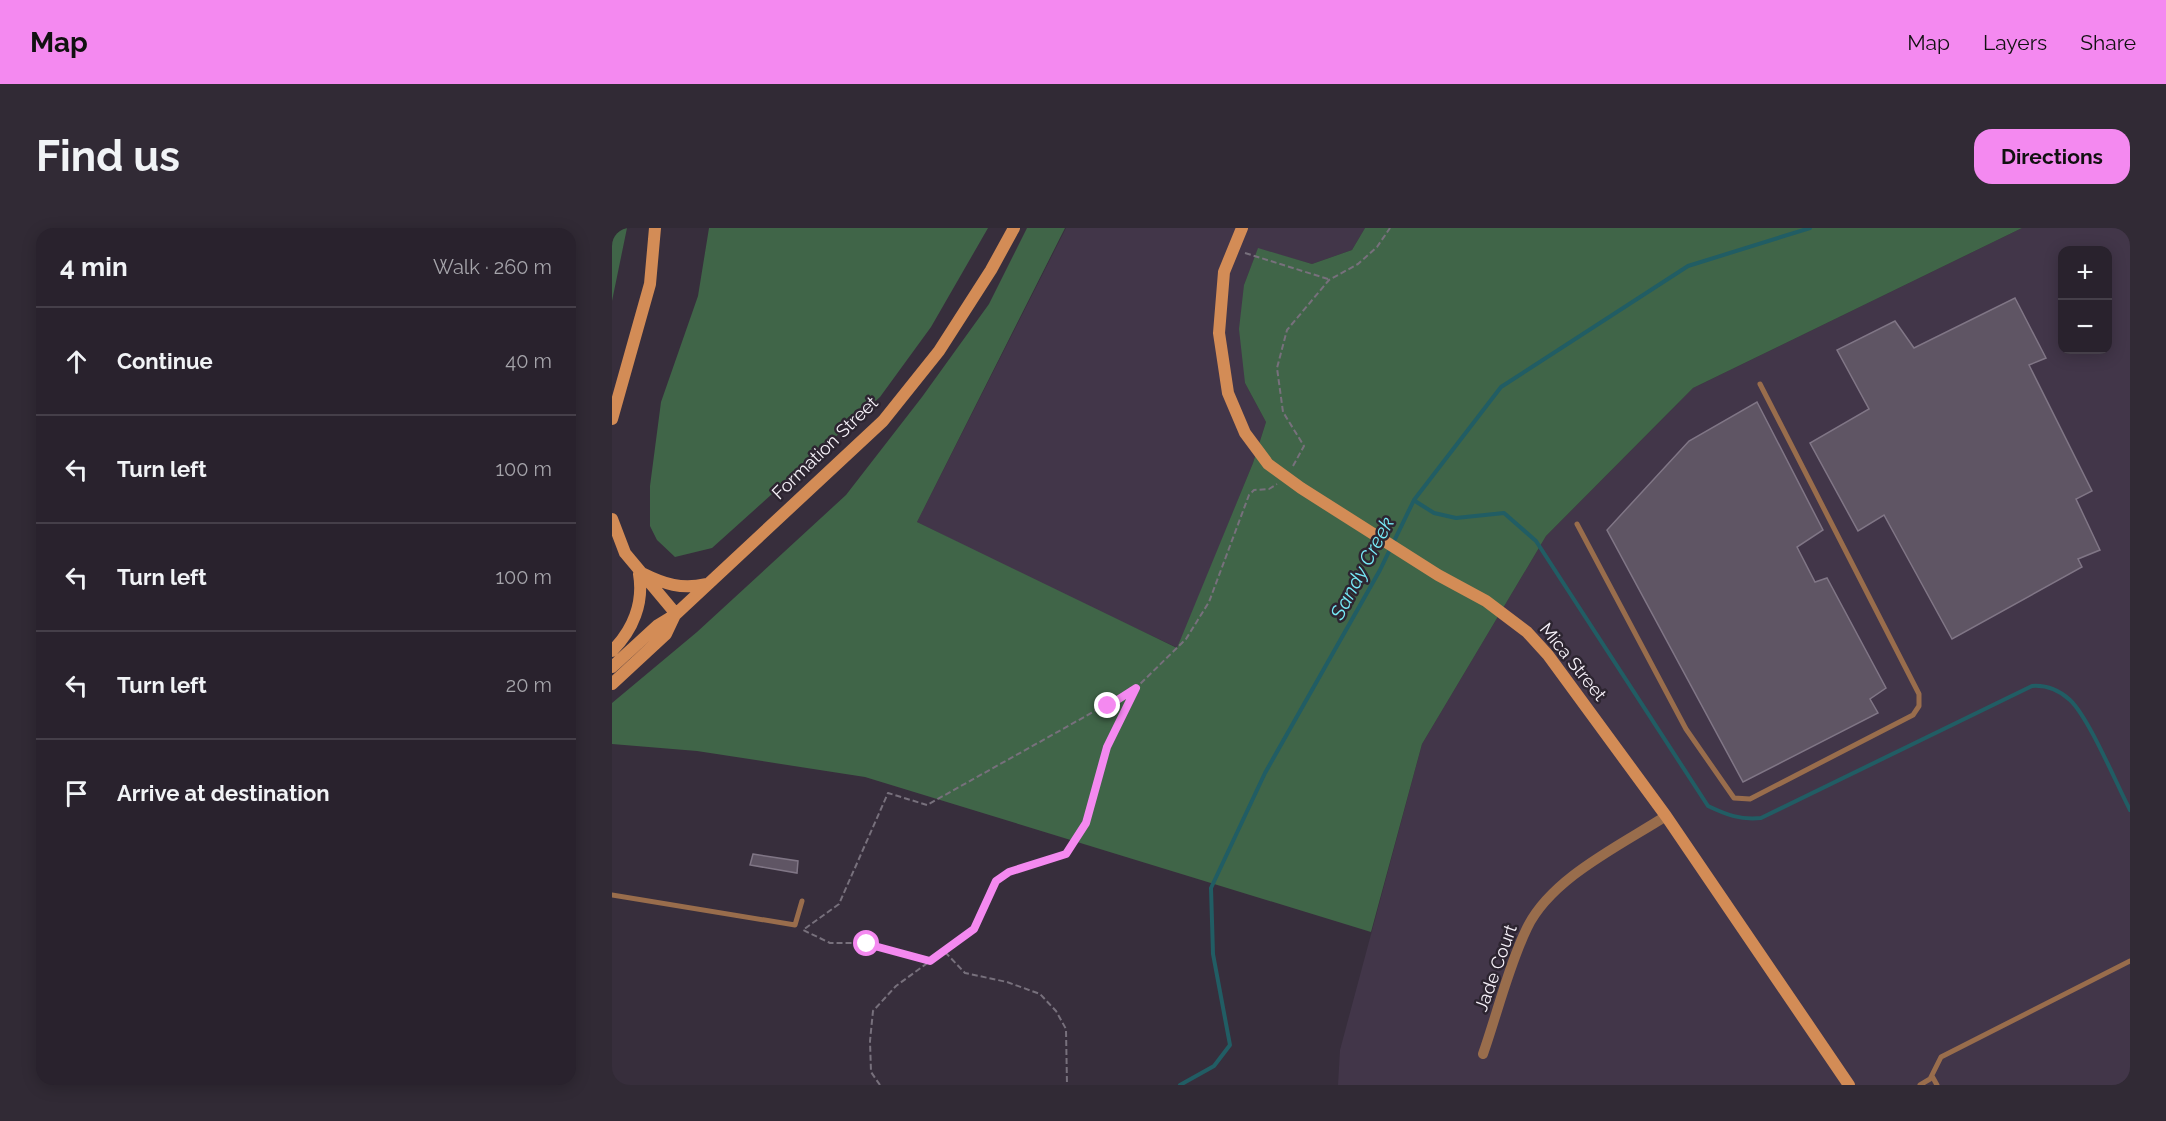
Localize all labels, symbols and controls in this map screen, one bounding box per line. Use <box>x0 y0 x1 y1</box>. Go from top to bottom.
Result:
text: Map <box>30 26 88 59</box>
text: Map <box>1907 30 1950 55</box>
text: Layers <box>1983 30 2047 55</box>
text: Share <box>2080 30 2136 55</box>
button: Directions <box>1974 129 2130 184</box>
text: Find us <box>36 132 180 181</box>
map controls <box>2058 246 2112 354</box>
button: + <box>2058 246 2112 300</box>
text: 4 min <box>60 252 128 282</box>
text: Walk · 260 m <box>433 255 552 279</box>
button: − <box>2058 300 2112 354</box>
icon: ahead <box>60 345 93 378</box>
text: Continue <box>117 348 213 374</box>
text: 40 m <box>505 349 552 373</box>
street label: Formation Street <box>767 392 882 503</box>
icon: left <box>60 453 93 486</box>
text: Turn left <box>117 456 207 482</box>
text: 100 m <box>495 457 552 481</box>
water label: Sandy Creek <box>1324 512 1399 624</box>
icon: left <box>60 561 93 594</box>
text: Turn left <box>117 564 207 590</box>
text: 100 m <box>495 565 552 589</box>
street label: Mica Street <box>1536 619 1611 705</box>
icon: left <box>60 669 93 702</box>
text: Turn left <box>117 672 207 698</box>
text: 20 m <box>506 673 552 697</box>
route end <box>1094 692 1120 718</box>
icon: arrive <box>60 777 93 810</box>
text: Arrive at destination <box>117 780 330 806</box>
street label: Jade Court <box>1470 922 1521 1014</box>
route start <box>853 930 879 956</box>

